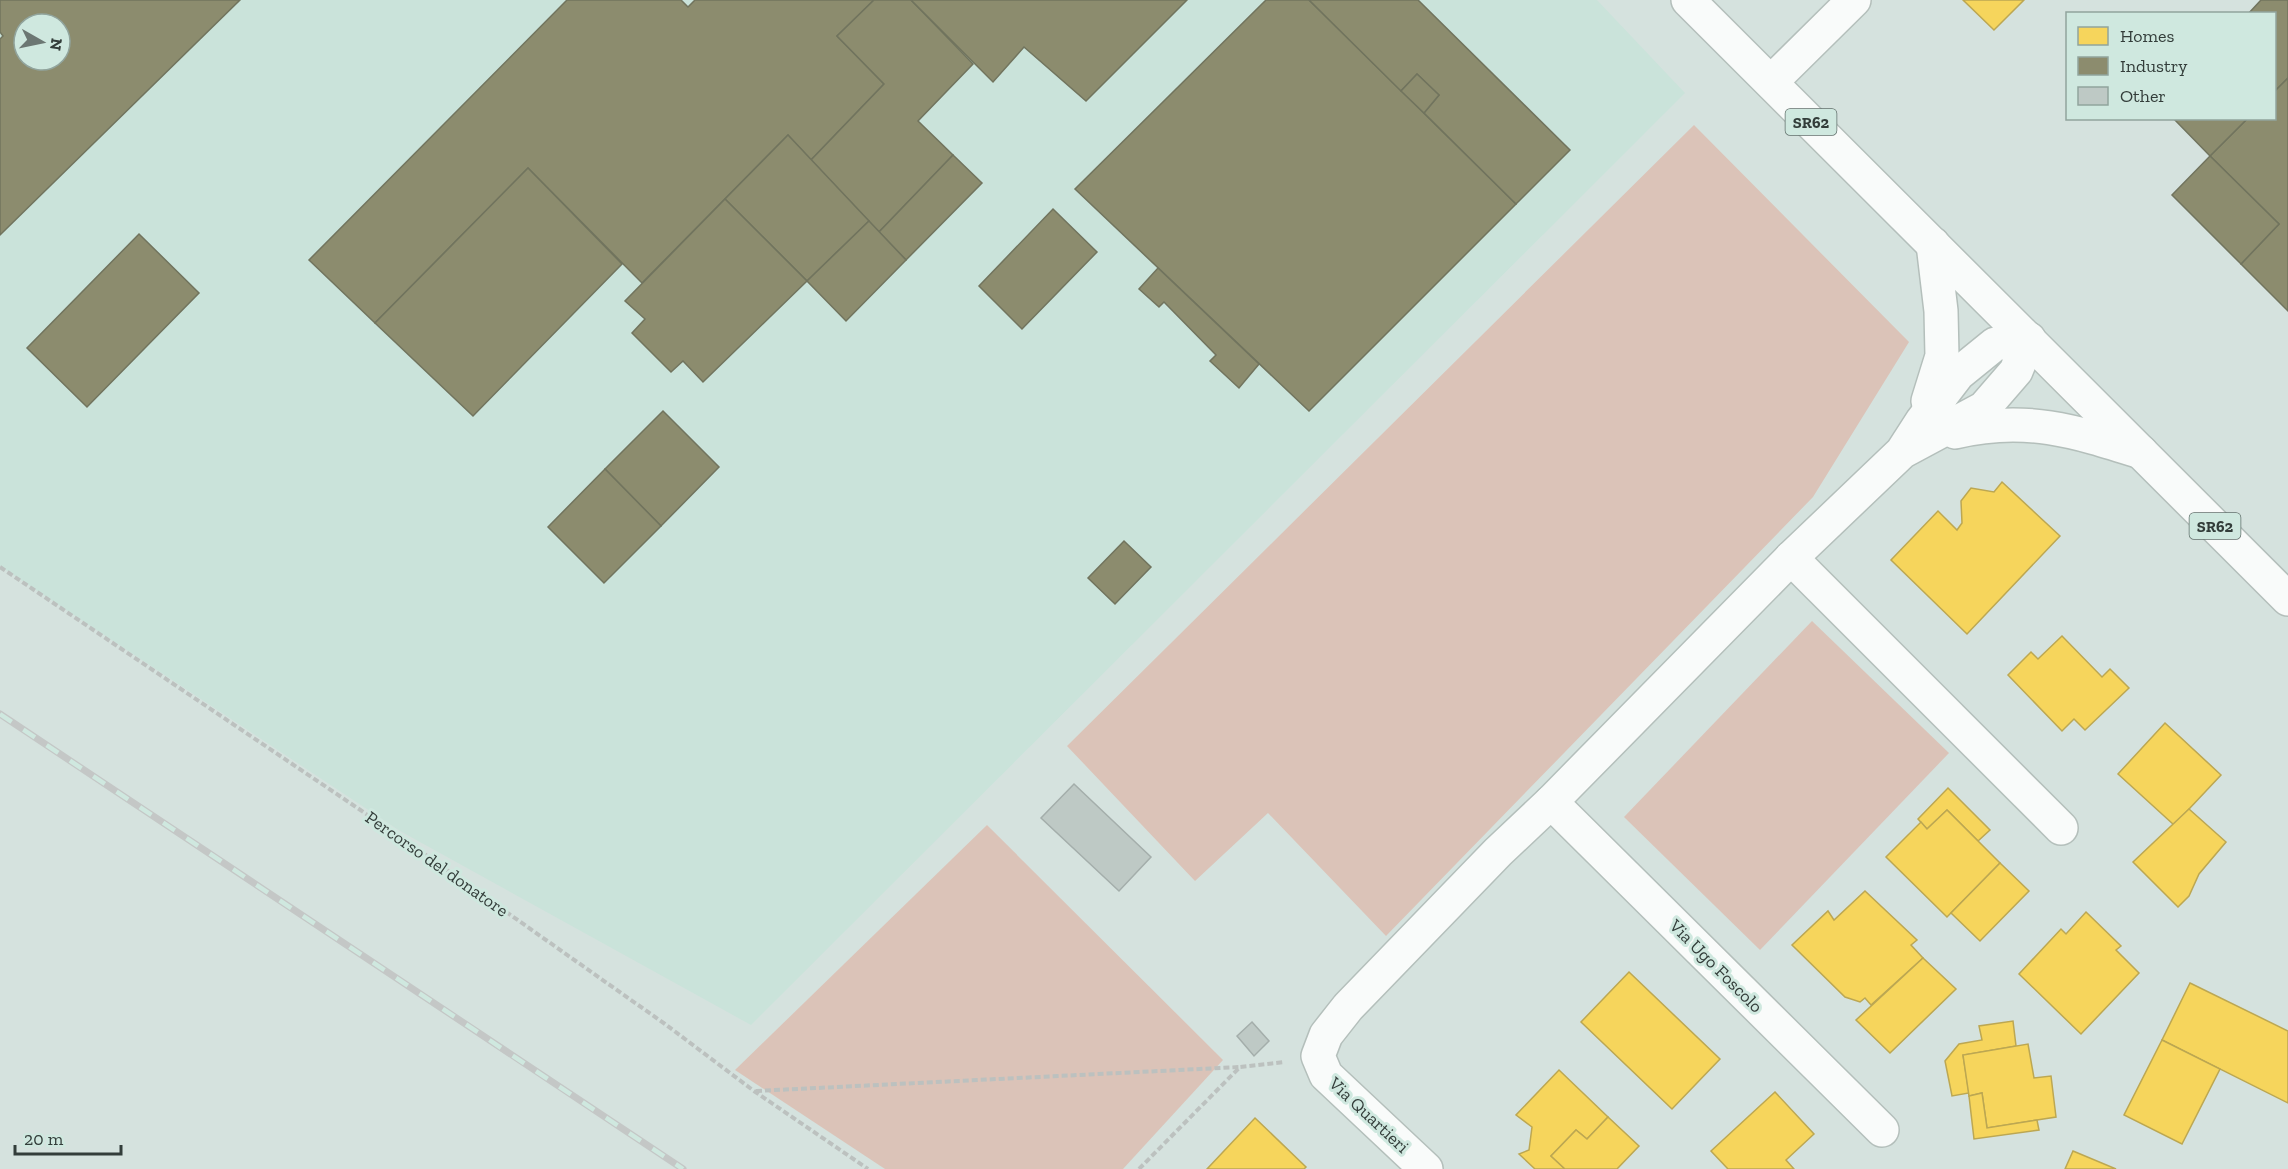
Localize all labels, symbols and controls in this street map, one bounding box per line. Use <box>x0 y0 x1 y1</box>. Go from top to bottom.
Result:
north arrow <box>12 12 72 72</box>
legend <box>2066 12 2276 120</box>
text: Homes <box>2120 25 2174 47</box>
text: N <box>46 37 67 52</box>
text: Industry <box>2120 55 2188 77</box>
text: Other <box>2120 85 2166 107</box>
road number: SR62 <box>1786 109 1836 135</box>
road number: SR62 <box>2190 513 2240 539</box>
street label: Percorso del donatore <box>361 806 513 922</box>
street label: Via Ugo Foscolo <box>1664 914 1767 1017</box>
street label: Via Quartieri <box>1324 1072 1414 1158</box>
scale bar <box>15 1118 122 1156</box>
text: 20 m <box>24 1128 64 1150</box>

